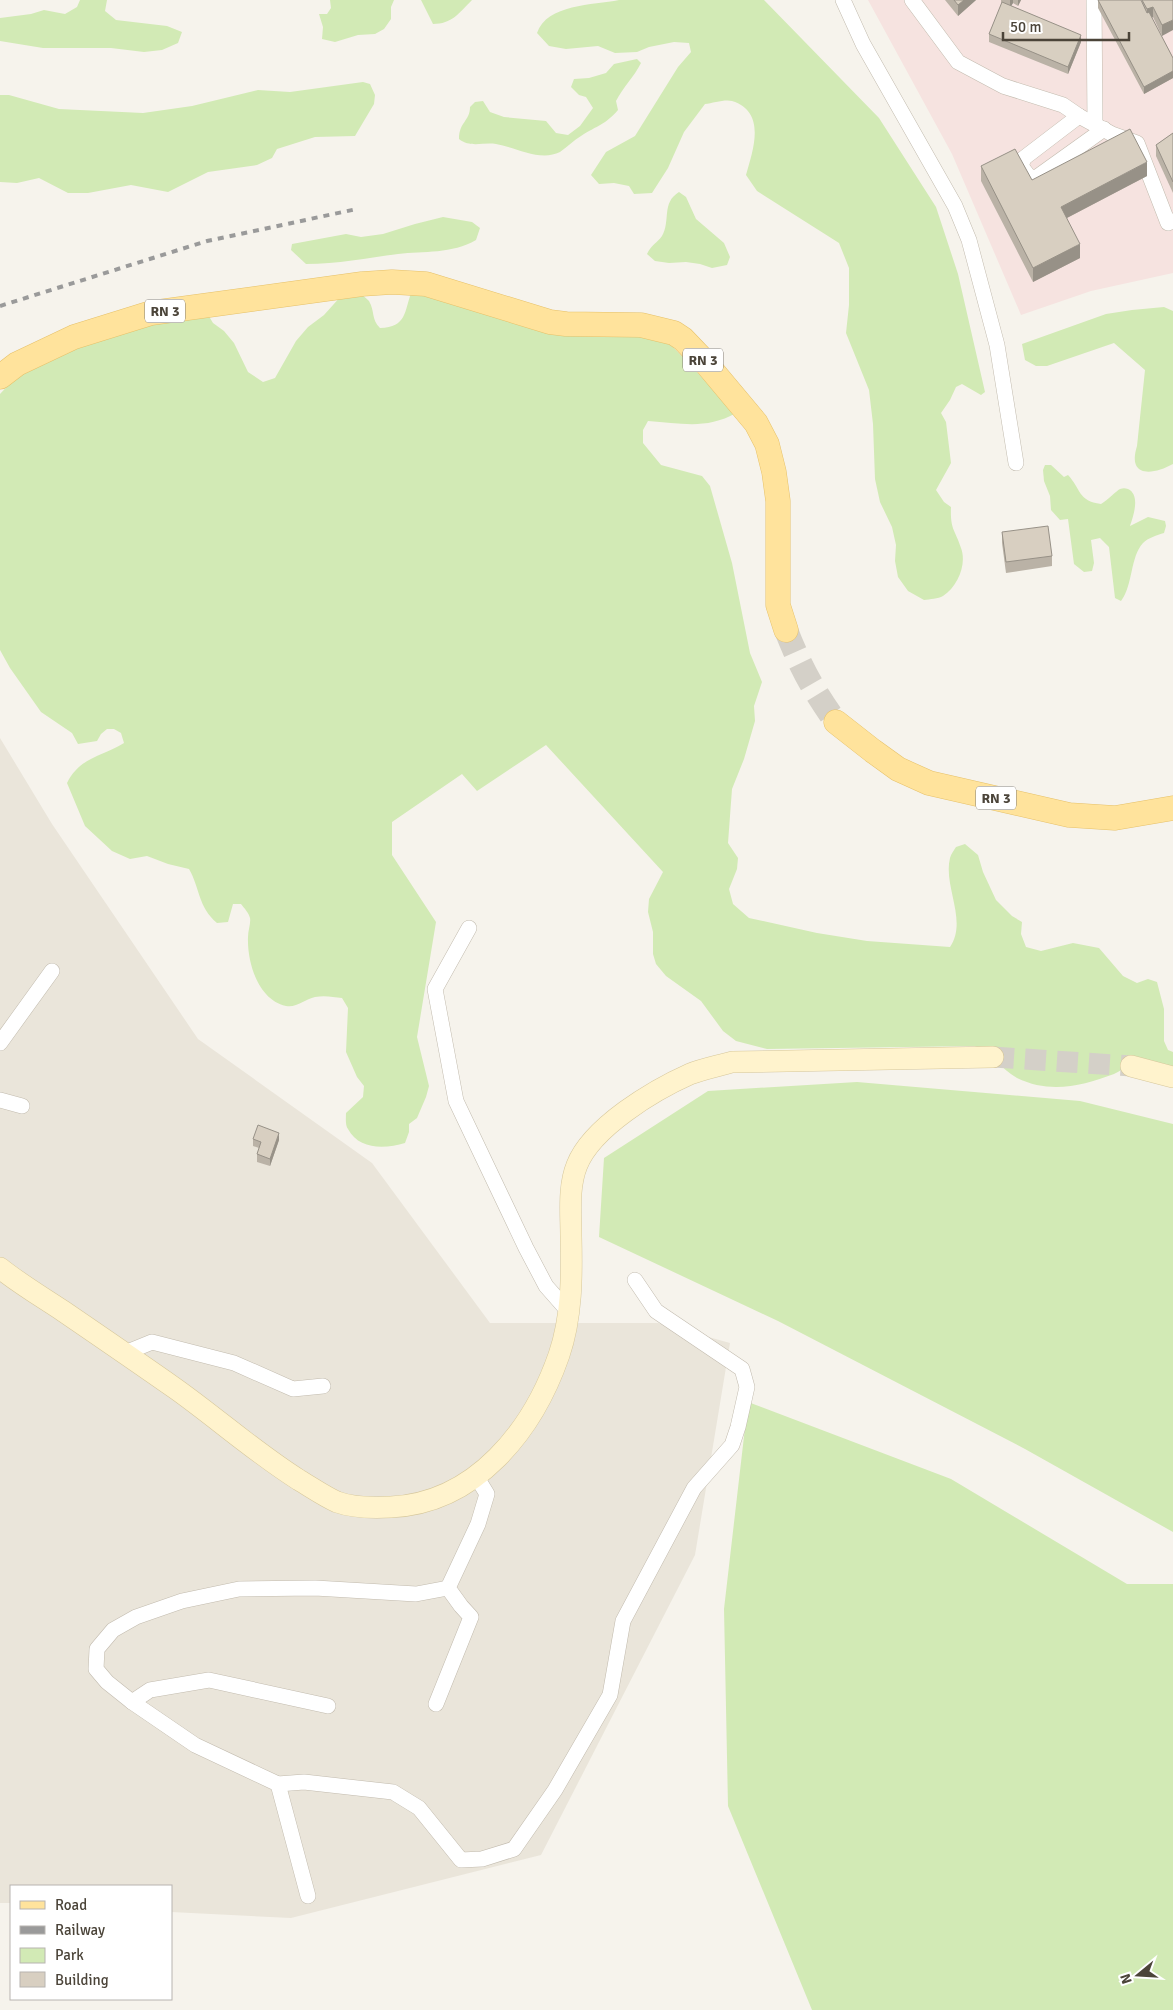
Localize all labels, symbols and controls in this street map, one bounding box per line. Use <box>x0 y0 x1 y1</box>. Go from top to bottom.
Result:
scale bar <box>1003 10 1129 42</box>
text: 50 m <box>1010 18 1041 36</box>
road number: RN 3 <box>145 300 185 322</box>
road number: RN 3 <box>683 348 723 372</box>
road number: RN 3 <box>976 786 1016 810</box>
legend <box>10 1885 172 2000</box>
text: Road <box>55 1896 87 1914</box>
text: Railway <box>55 1921 105 1939</box>
text: Park <box>55 1946 84 1964</box>
north arrow <box>1113 1950 1163 2000</box>
text: Building <box>55 1971 109 1989</box>
text: N <box>1117 1972 1136 1986</box>

